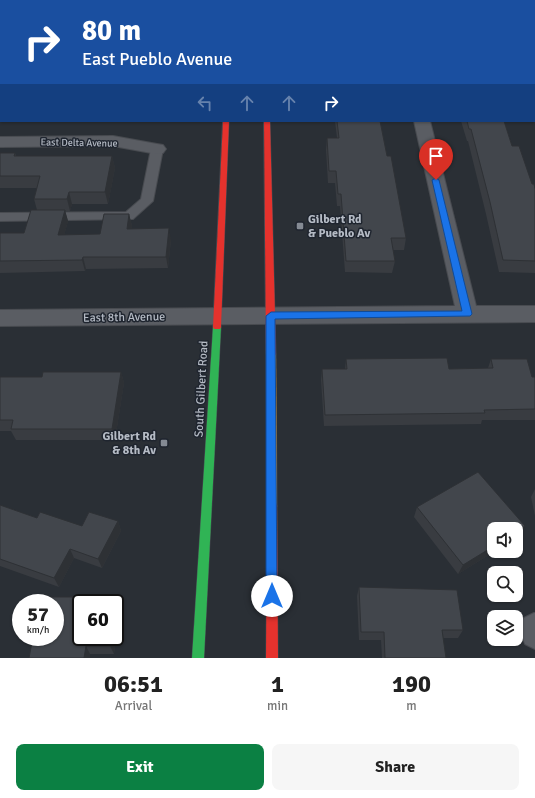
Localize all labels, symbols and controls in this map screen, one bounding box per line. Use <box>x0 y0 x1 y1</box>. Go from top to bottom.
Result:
text: 80 m <box>82 14 141 48</box>
icon: right <box>16 16 68 68</box>
text: East Pueblo Avenue <box>82 48 232 70</box>
icon: left <box>194 92 216 114</box>
icon: ahead <box>236 92 258 114</box>
icon: ahead <box>278 92 300 114</box>
icon: right <box>320 92 342 114</box>
street label: East Delta Avenue <box>40 136 118 150</box>
pin <box>419 139 453 180</box>
icon: arrive <box>425 145 447 167</box>
place label: Gilbert Rd & Pueblo Av <box>308 212 370 241</box>
marker: Gilbert Rd & Pueblo Av <box>295 221 305 231</box>
street label: East 8th Avenue <box>83 309 165 326</box>
street label: South Gilbert Road <box>191 340 212 438</box>
place label: Gilbert Rd & 8th Av <box>102 429 157 458</box>
marker: Gilbert Rd & 8th Av <box>159 438 169 448</box>
map controls <box>487 522 523 646</box>
button: sound <box>487 522 523 558</box>
button: search <box>487 566 523 602</box>
position arrow <box>251 575 293 617</box>
speed limit sign: 60 <box>72 594 124 646</box>
text: 57 <box>27 602 49 627</box>
button: layers <box>487 610 523 646</box>
text: km/h <box>27 624 49 636</box>
text: 06:51 <box>104 669 163 699</box>
text: 1 <box>271 669 284 699</box>
text: 190 <box>392 669 431 699</box>
text: Arrival <box>115 698 152 714</box>
text: min <box>267 698 288 714</box>
text: m <box>406 698 417 714</box>
button: Exit <box>16 744 264 790</box>
button: Share <box>272 744 519 790</box>

